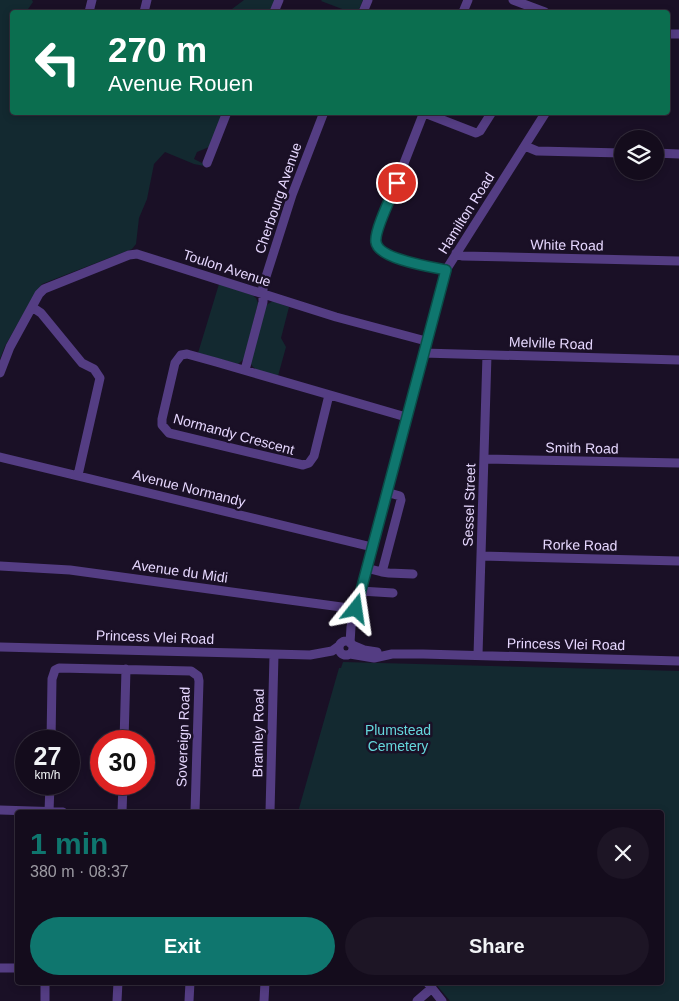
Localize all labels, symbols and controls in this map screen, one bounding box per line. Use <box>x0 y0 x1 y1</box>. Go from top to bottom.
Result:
icon: left <box>25 30 90 95</box>
text: 270 m <box>108 30 207 69</box>
text: Avenue Rouen <box>108 71 253 96</box>
map controls <box>614 130 664 180</box>
button: layers <box>614 130 664 180</box>
street label: Cherbourg Avenue <box>251 140 305 256</box>
pin <box>376 162 418 204</box>
icon: arrive <box>383 169 411 197</box>
street label: Hamilton Road <box>435 169 497 257</box>
street label: White Road <box>530 236 604 254</box>
street label: Toulon Avenue <box>181 246 273 290</box>
street label: Melville Road <box>509 334 593 352</box>
street label: Normandy Crescent <box>172 410 296 458</box>
street label: Smith Road <box>545 439 619 457</box>
street label: Sessel Street <box>460 463 478 547</box>
street label: Avenue Normandy <box>131 466 247 510</box>
street label: Rorke Road <box>543 536 617 554</box>
street label: Avenue du Midi <box>131 556 229 586</box>
position arrow <box>329 582 381 634</box>
street label: Princess Vlei Road <box>96 627 214 647</box>
street label: Princess Vlei Road <box>507 635 625 653</box>
street label: Sovereign Road <box>173 687 193 787</box>
street label: Bramley Road <box>249 689 267 777</box>
park label: Plumstead Cemetery <box>365 722 431 754</box>
speed limit sign: 30 <box>90 730 155 795</box>
text: 27 <box>34 742 61 770</box>
text: km/h <box>34 768 61 782</box>
text: 1 min <box>30 827 108 860</box>
button: close <box>597 827 649 879</box>
text: 380 m · 08:37 <box>30 863 129 880</box>
button: Exit <box>30 917 335 975</box>
button: Share <box>345 917 649 975</box>

